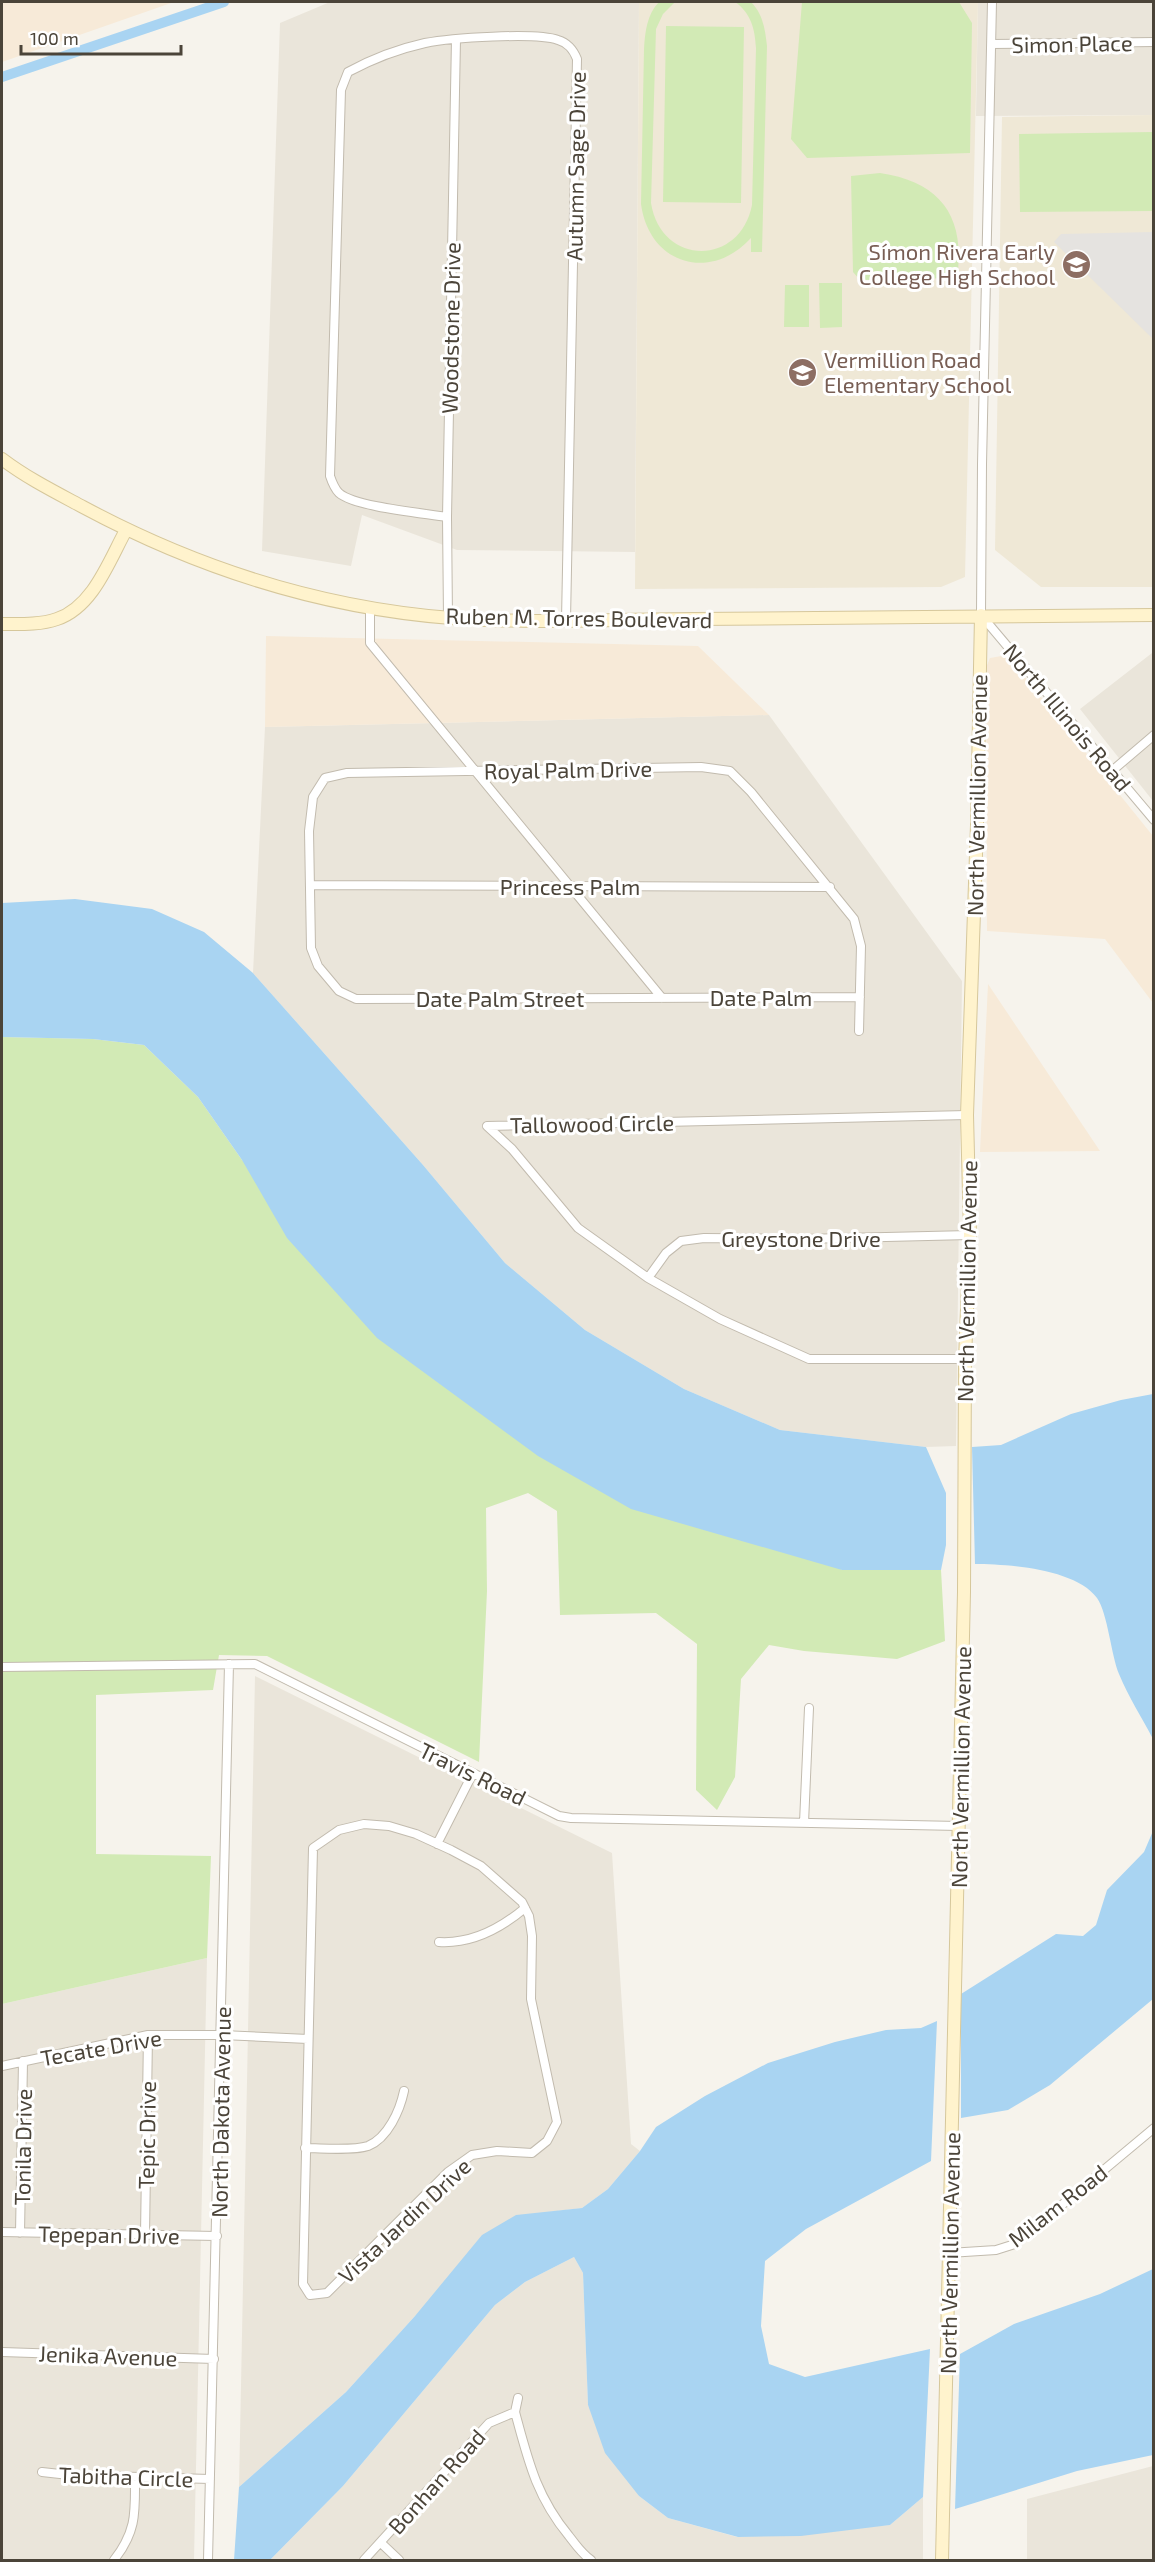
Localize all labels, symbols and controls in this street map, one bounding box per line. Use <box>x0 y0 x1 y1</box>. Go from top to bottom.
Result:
scale bar <box>21 18 182 56</box>
text: 100 m <box>30 27 79 49</box>
street label: Simon Place <box>1011 29 1133 57</box>
street label: Autumn Sage Drive <box>560 71 590 261</box>
place label: Símon Rivera Early College High School <box>859 238 1055 289</box>
street label: Woodstone Drive <box>436 242 464 414</box>
school or university icon: Símon Rivera Early College High School <box>1060 248 1092 280</box>
place label: Vermillion Road Elementary School <box>824 346 1012 397</box>
school or university icon: Vermillion Road Elementary School <box>787 356 819 388</box>
street label: Ruben M. Torres Boulevard <box>445 602 713 632</box>
street label: North Illinois Road <box>999 638 1137 796</box>
street label: North Vermillion Avenue <box>961 674 991 916</box>
street label: Royal Palm Drive <box>484 755 652 783</box>
street label: Princess Palm <box>500 873 640 899</box>
street label: Date Palm <box>710 984 812 1010</box>
street label: Date Palm Street <box>416 985 584 1011</box>
street label: Tallowood Circle <box>510 1109 674 1137</box>
street label: North Vermillion Avenue <box>951 1160 981 1402</box>
street label: Greystone Drive <box>721 1225 881 1251</box>
street label: North Vermillion Avenue <box>945 1646 975 1888</box>
street label: Travis Road <box>415 1736 531 1810</box>
street label: North Dakota Avenue <box>205 2006 235 2218</box>
street label: Tecate Drive <box>39 2024 163 2070</box>
street label: Tepic Drive <box>132 2081 160 2189</box>
street label: Tonila Drive <box>8 2088 36 2206</box>
street label: North Vermillion Avenue <box>934 2132 964 2374</box>
street label: Vista Jardin Drive <box>333 2152 475 2288</box>
street label: Milam Road <box>1002 2158 1112 2252</box>
street label: Tepepan Drive <box>38 2220 180 2248</box>
street label: Jenika Avenue <box>38 2340 178 2370</box>
street label: Bonhan Road <box>382 2423 490 2539</box>
street label: Tabitha Circle <box>58 2461 194 2491</box>

